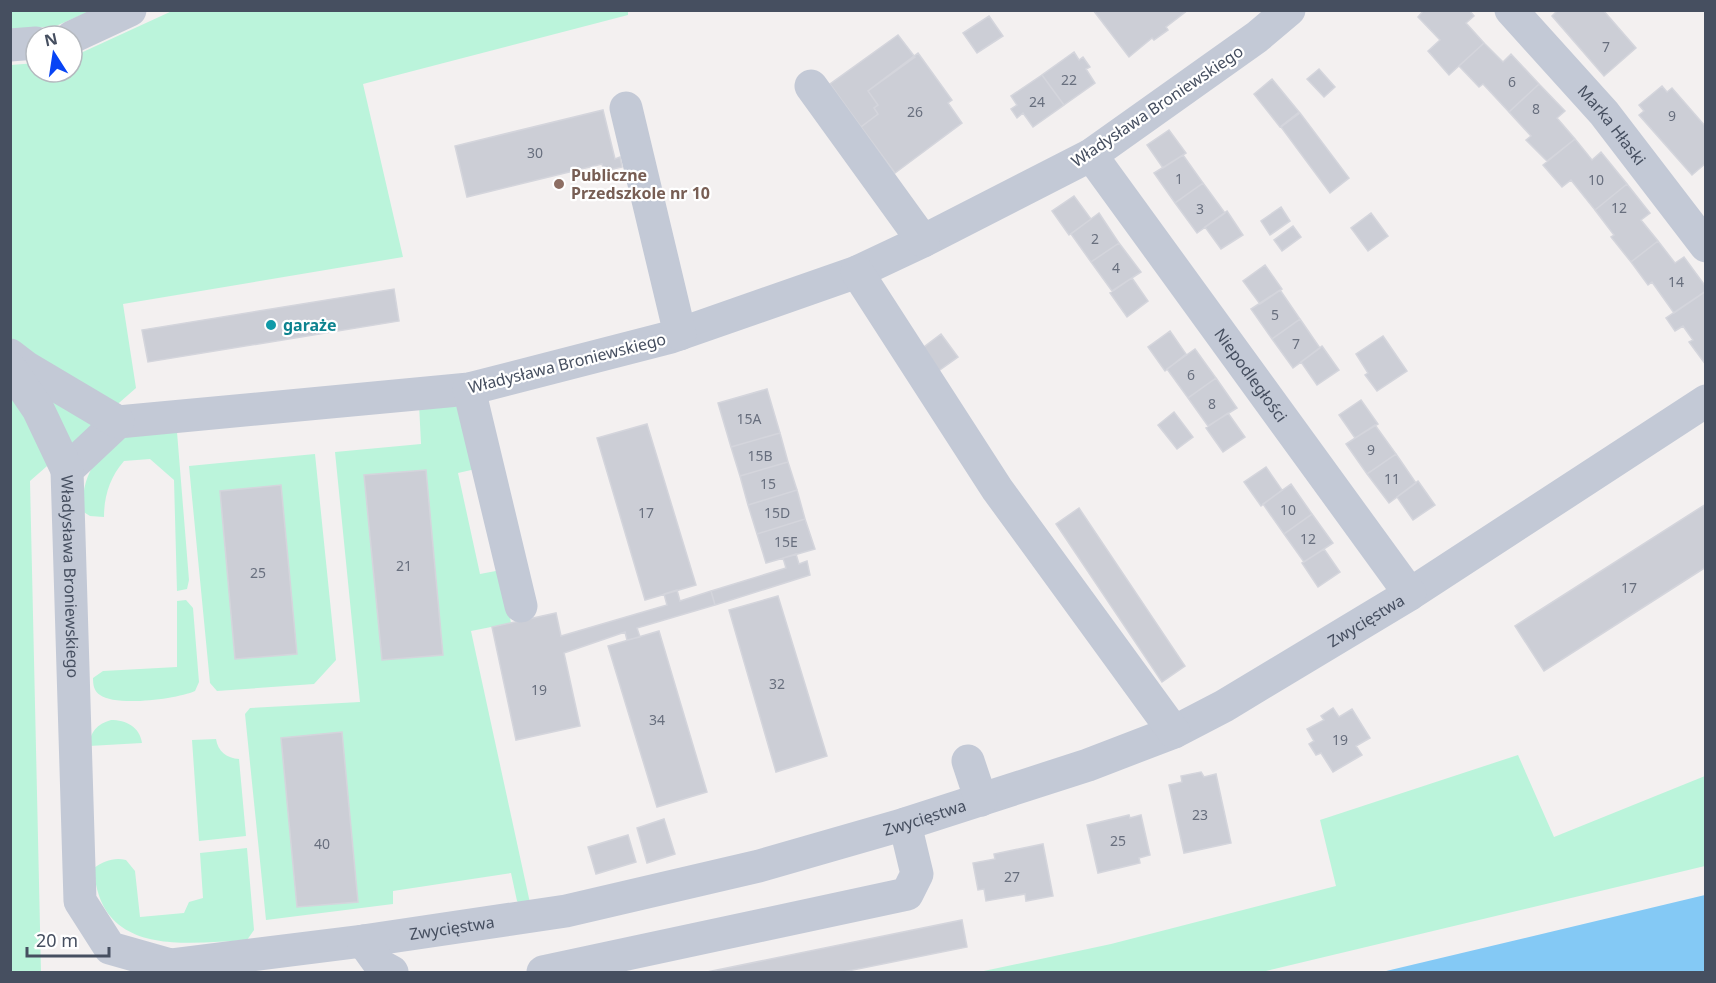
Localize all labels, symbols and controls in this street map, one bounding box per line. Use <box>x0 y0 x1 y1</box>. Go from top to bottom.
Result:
north arrow <box>24 24 84 84</box>
text: N <box>42 27 60 51</box>
house number: 7 <box>1602 37 1610 56</box>
street label: Władysława Broniewskiego <box>1067 40 1247 172</box>
house number: 22 <box>1061 70 1077 89</box>
house number: 6 <box>1508 72 1516 91</box>
street label: Marka Hłaski <box>1573 80 1651 170</box>
house number: 24 <box>1029 92 1045 111</box>
house number: 8 <box>1532 99 1540 118</box>
house number: 26 <box>907 102 923 121</box>
house number: 9 <box>1668 106 1676 125</box>
house number: 30 <box>527 143 543 162</box>
place label: Publiczne Przedszkole nr 10 <box>571 164 710 204</box>
house number: 1 <box>1175 169 1183 188</box>
house number: 10 <box>1588 170 1604 189</box>
marker: Publiczne Przedszkole nr 10 <box>552 177 566 191</box>
house number: 12 <box>1611 198 1627 217</box>
house number: 3 <box>1196 199 1204 218</box>
house number: 2 <box>1091 229 1099 248</box>
house number: 4 <box>1112 258 1120 277</box>
house number: 14 <box>1668 272 1684 291</box>
house number: 5 <box>1271 305 1279 324</box>
place label: garaże <box>283 314 337 336</box>
marker: garaże <box>264 318 278 332</box>
street label: Niepodległości <box>1209 324 1292 426</box>
street label: Władysława Broniewskiego <box>466 328 668 398</box>
house number: 7 <box>1292 334 1300 353</box>
house number: 6 <box>1187 365 1195 384</box>
house number: 8 <box>1208 394 1216 413</box>
house number: 15A <box>737 409 762 428</box>
house number: 9 <box>1367 440 1375 459</box>
house number: 15B <box>747 446 773 465</box>
house number: 11 <box>1384 469 1400 488</box>
house number: 15 <box>760 474 776 493</box>
street label: Władysława Broniewskiego <box>56 475 84 678</box>
house number: 10 <box>1280 500 1296 519</box>
house number: 17 <box>638 503 654 522</box>
house number: 15D <box>764 503 790 522</box>
house number: 12 <box>1300 529 1316 548</box>
house number: 15E <box>774 532 798 551</box>
house number: 21 <box>396 556 412 575</box>
house number: 25 <box>250 563 266 582</box>
house number: 17 <box>1621 578 1637 597</box>
street label: Zwycięstwa <box>1324 589 1408 652</box>
house number: 32 <box>769 674 785 693</box>
house number: 19 <box>531 680 547 699</box>
house number: 34 <box>649 710 665 729</box>
house number: 19 <box>1332 730 1348 749</box>
street label: Zwycięstwa <box>880 794 969 841</box>
house number: 23 <box>1192 805 1208 824</box>
house number: 25 <box>1110 831 1126 850</box>
house number: 40 <box>314 834 330 853</box>
house number: 27 <box>1004 867 1020 886</box>
street label: Zwycięstwa <box>408 911 496 945</box>
scale bar <box>27 920 110 958</box>
text: 20 m <box>36 928 78 952</box>

